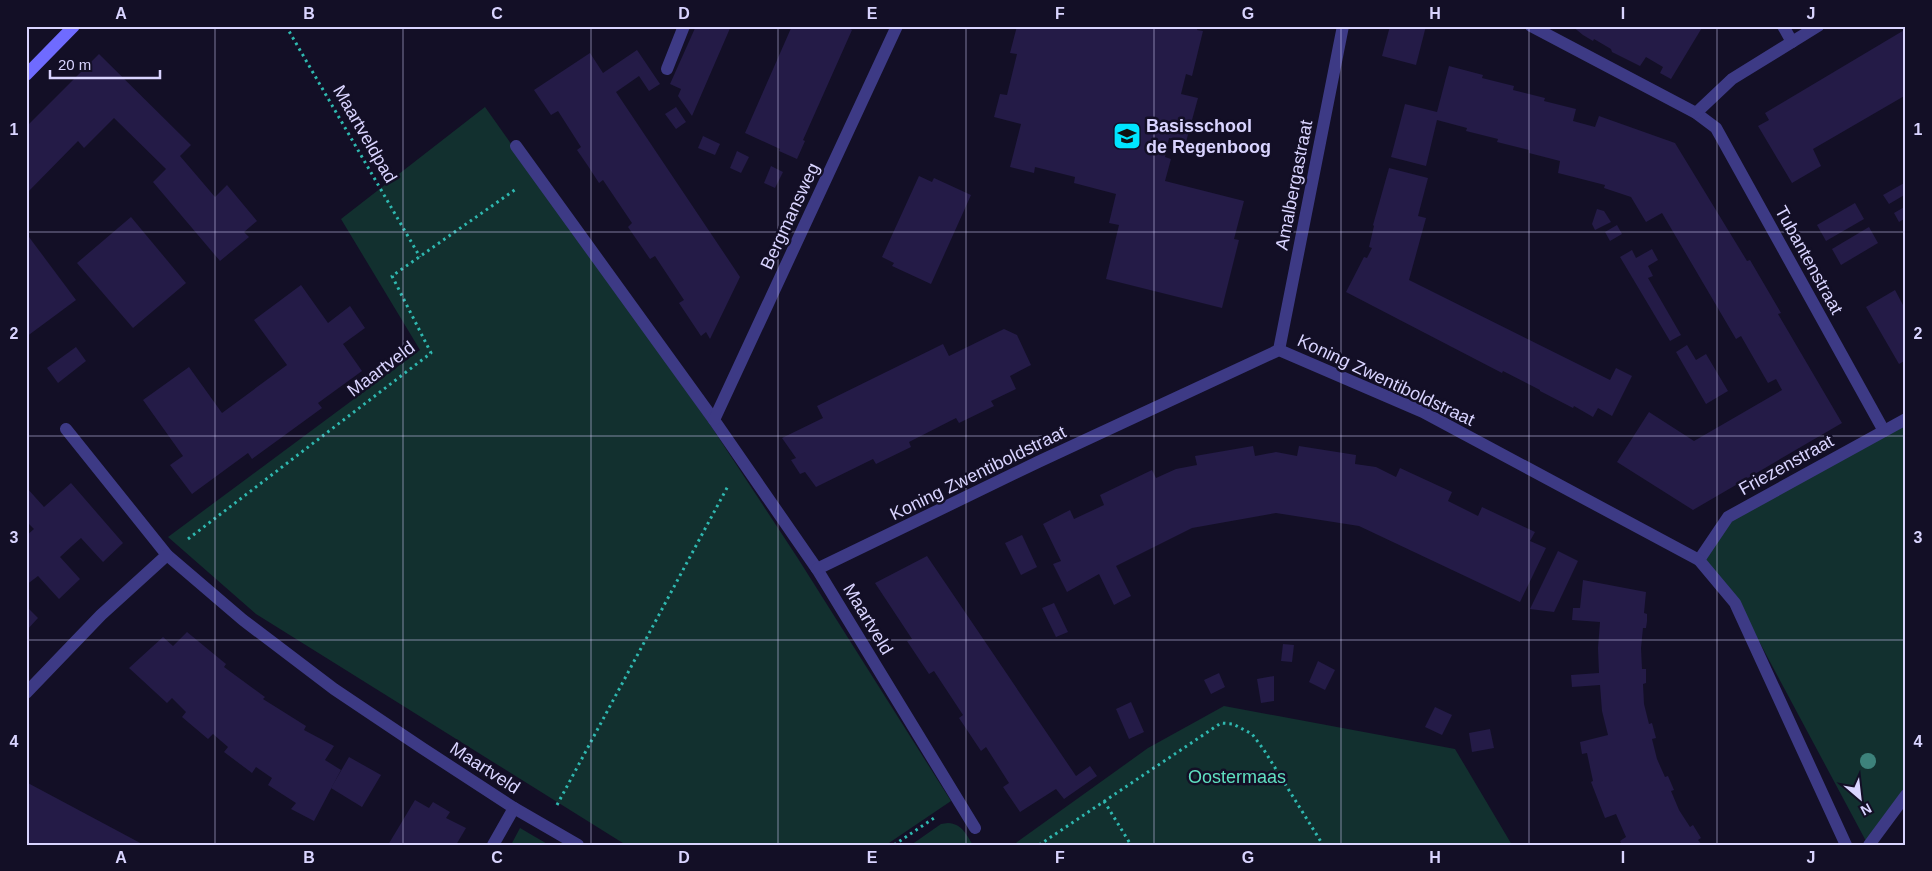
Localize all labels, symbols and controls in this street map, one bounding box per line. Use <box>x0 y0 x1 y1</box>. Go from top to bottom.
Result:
text: A <box>115 5 127 22</box>
text: B <box>303 5 315 22</box>
text: C <box>491 5 503 22</box>
text: D <box>678 5 690 22</box>
text: E <box>867 5 878 22</box>
text: F <box>1055 5 1065 22</box>
text: G <box>1242 5 1254 22</box>
text: H <box>1429 5 1441 22</box>
text: I <box>1621 5 1625 22</box>
text: J <box>1807 5 1815 22</box>
scale bar <box>50 48 160 80</box>
text: 20 m <box>58 56 91 73</box>
street label: Maartveldpad <box>329 82 401 186</box>
place label: Basisschool de Regenboog <box>1146 116 1271 157</box>
street label: Amalbergastraat <box>1272 118 1316 252</box>
text: 1 <box>10 121 19 138</box>
school or university icon: Basisschool de Regenboog <box>1112 121 1142 151</box>
text: 1 <box>1914 121 1923 138</box>
street label: Bergmansweg <box>757 160 823 272</box>
street label: Tubantenstraat <box>1771 202 1847 318</box>
text: 2 <box>10 325 19 342</box>
text: 2 <box>1914 325 1923 342</box>
street label: Koning Zwentiboldstraat <box>1294 330 1478 430</box>
street label: Maartveld <box>343 337 419 401</box>
street label: Koning Zwentiboldstraat <box>887 422 1069 524</box>
street label: Friezenstraat <box>1735 431 1837 499</box>
text: 3 <box>10 529 19 546</box>
text: 3 <box>1914 529 1923 546</box>
street label: Maartveld <box>839 580 897 658</box>
text: 4 <box>10 733 19 750</box>
text: 4 <box>1914 733 1923 750</box>
street label: Maartveld <box>446 738 524 798</box>
park label: Oostermaas <box>1188 767 1286 787</box>
north arrow <box>1834 774 1884 824</box>
text: N <box>1858 800 1874 819</box>
text: A <box>115 849 127 866</box>
text: B <box>303 849 315 866</box>
text: C <box>491 849 503 866</box>
text: D <box>678 849 690 866</box>
text: E <box>867 849 878 866</box>
text: F <box>1055 849 1065 866</box>
text: G <box>1242 849 1254 866</box>
text: H <box>1429 849 1441 866</box>
text: I <box>1621 849 1625 866</box>
text: J <box>1807 849 1815 866</box>

